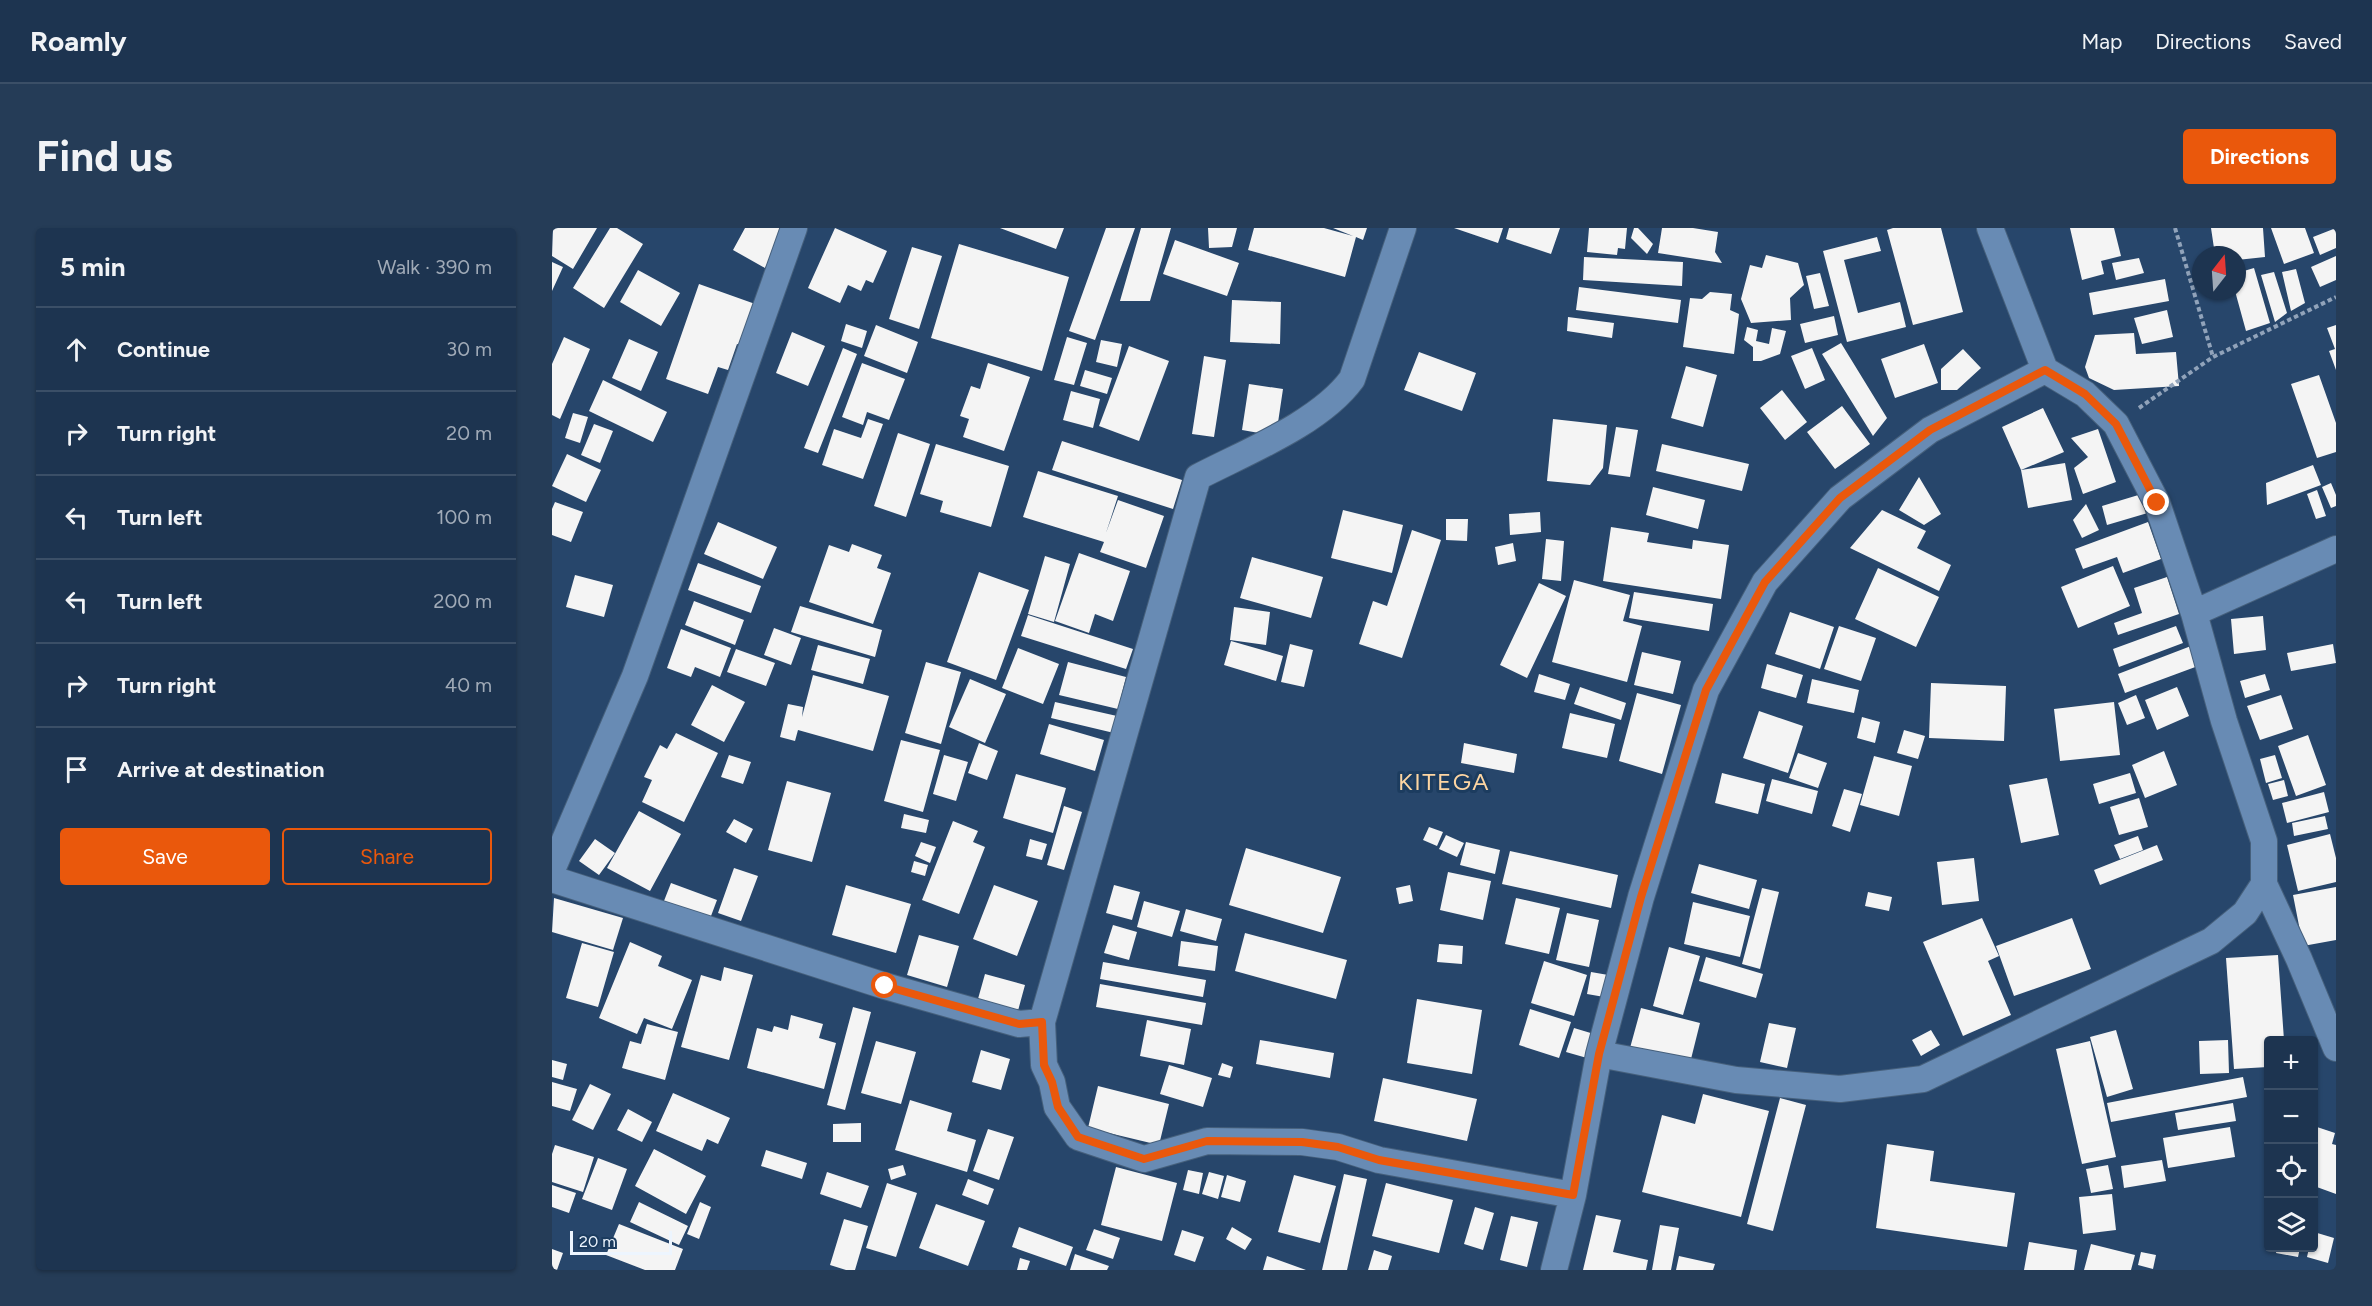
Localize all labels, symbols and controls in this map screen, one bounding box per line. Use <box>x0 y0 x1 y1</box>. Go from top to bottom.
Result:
text: Roamly <box>30 24 127 58</box>
text: Map <box>2081 29 2122 54</box>
text: Directions <box>2155 29 2251 54</box>
text: Saved <box>2284 29 2342 54</box>
button: Directions <box>2183 129 2336 184</box>
text: Find us <box>36 131 173 182</box>
north arrow <box>2192 246 2246 300</box>
text: 5 min <box>60 251 126 283</box>
text: Walk · 390 m <box>377 255 492 279</box>
icon: ahead <box>60 333 93 366</box>
text: Continue <box>117 336 210 363</box>
text: 30 m <box>446 337 492 361</box>
icon: right <box>60 417 93 450</box>
text: Turn right <box>117 420 216 447</box>
text: 20 m <box>446 421 492 445</box>
route end <box>2143 489 2169 515</box>
icon: left <box>60 501 93 534</box>
text: Turn left <box>117 504 203 531</box>
text: 100 m <box>436 505 492 529</box>
icon: left <box>60 585 93 618</box>
text: Turn left <box>117 588 203 615</box>
text: 200 m <box>433 589 492 613</box>
icon: right <box>60 669 93 702</box>
text: Turn right <box>117 672 216 699</box>
text: 40 m <box>445 673 492 697</box>
icon: arrive <box>60 753 93 786</box>
text: Arrive at destination <box>117 756 325 783</box>
district label: KITEGA <box>1398 767 1490 796</box>
button: Save <box>60 828 270 885</box>
button: Share <box>282 828 492 885</box>
route start <box>871 972 897 998</box>
map controls <box>2264 1036 2318 1252</box>
button: + <box>2264 1036 2318 1090</box>
button: − <box>2264 1090 2318 1144</box>
button: locate <box>2264 1144 2318 1198</box>
button: layers <box>2264 1198 2318 1252</box>
scale bar <box>570 1228 672 1256</box>
text: 20 m <box>579 1232 616 1251</box>

